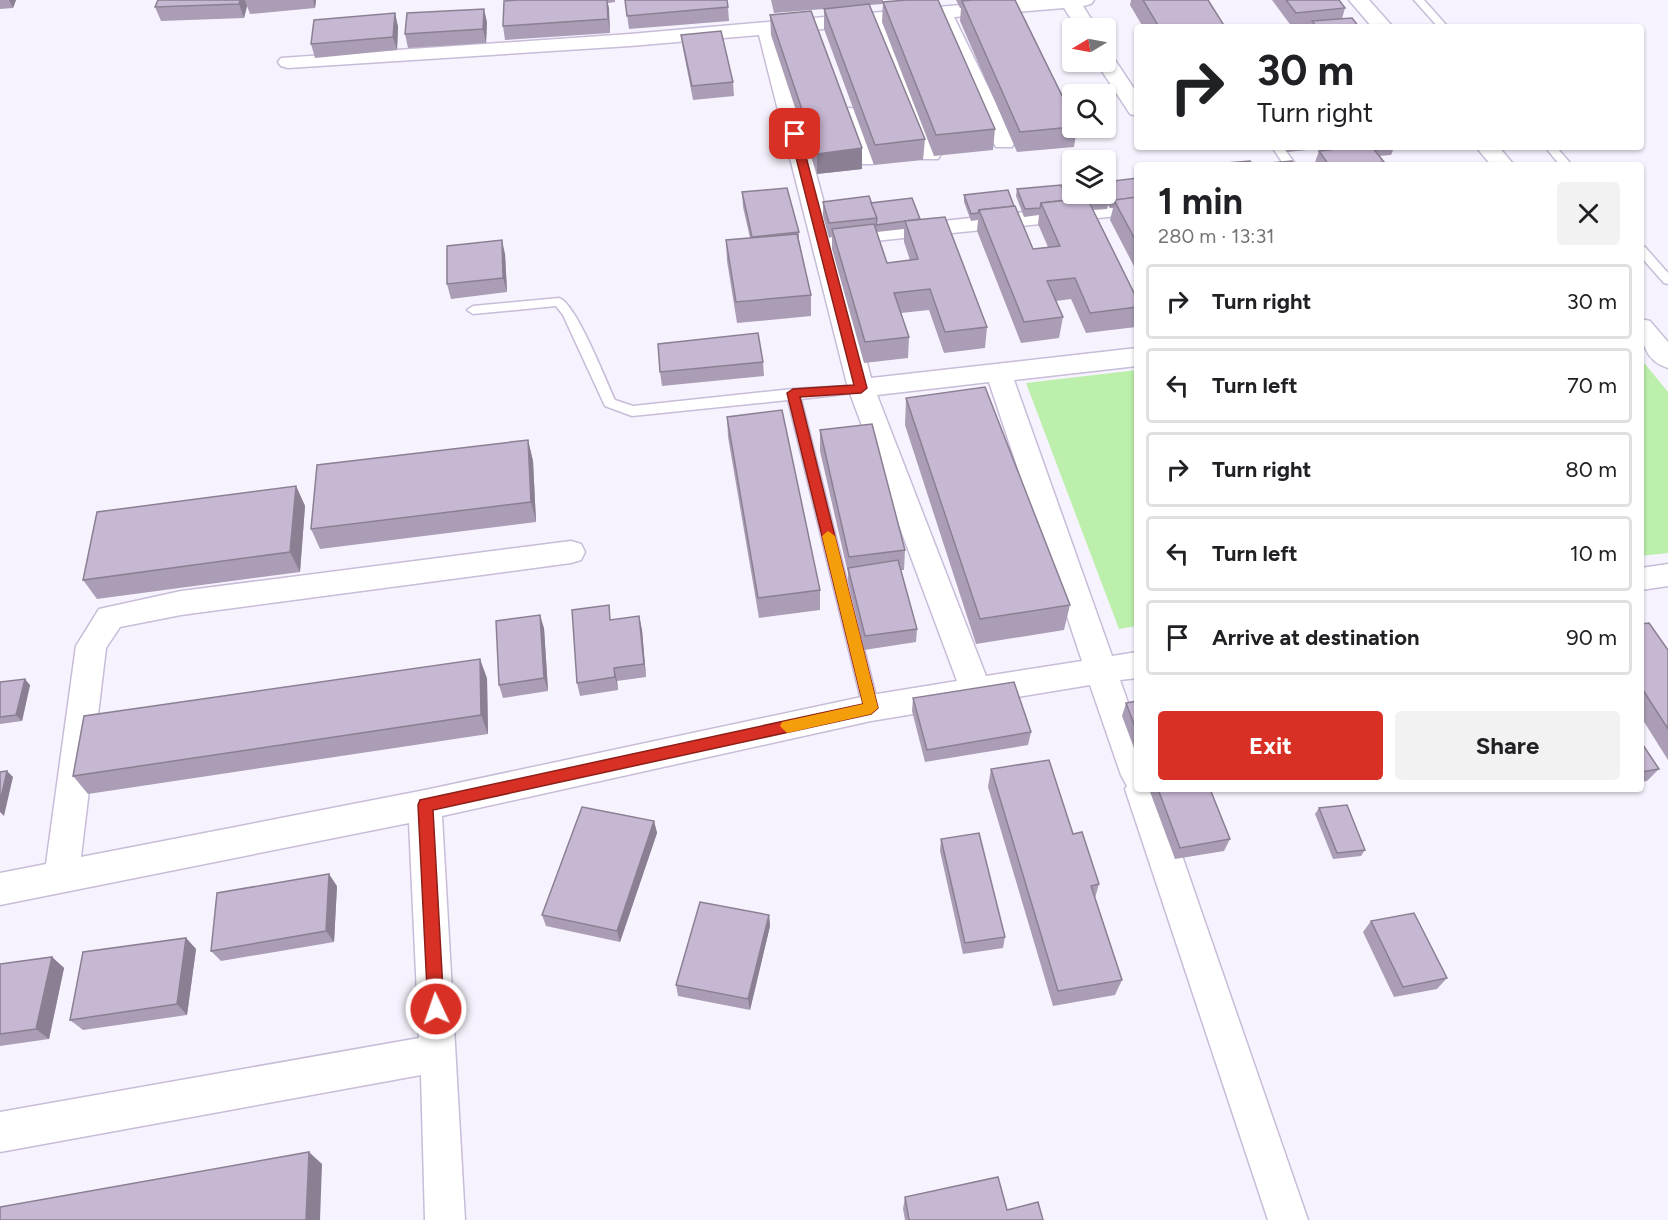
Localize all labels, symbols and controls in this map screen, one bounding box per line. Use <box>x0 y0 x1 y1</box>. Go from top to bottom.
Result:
north arrow <box>1062 18 1116 72</box>
map controls <box>1062 18 1116 204</box>
text: 30 m <box>1257 45 1354 96</box>
icon: right <box>1158 48 1236 126</box>
button: search <box>1062 84 1116 138</box>
text: Turn right <box>1257 96 1373 129</box>
pin <box>769 108 820 159</box>
icon: arrive <box>778 117 811 150</box>
button: layers <box>1062 150 1116 204</box>
text: 1 min <box>1158 180 1243 223</box>
button: close <box>1557 182 1620 245</box>
text: 280 m · 13:31 <box>1158 224 1275 248</box>
icon: right <box>1161 285 1194 318</box>
text: Turn right <box>1212 288 1311 315</box>
text: 30 m <box>1567 288 1617 315</box>
icon: left <box>1161 369 1194 402</box>
text: Turn left <box>1212 372 1298 399</box>
text: 70 m <box>1567 372 1617 399</box>
icon: right <box>1161 453 1194 486</box>
text: Turn right <box>1212 456 1311 483</box>
text: 80 m <box>1565 456 1617 483</box>
icon: left <box>1161 537 1194 570</box>
text: Turn left <box>1212 540 1298 567</box>
text: 10 m <box>1570 540 1617 567</box>
icon: arrive <box>1161 621 1194 654</box>
text: Arrive at destination <box>1212 624 1420 651</box>
text: 90 m <box>1566 624 1617 651</box>
button: Exit <box>1158 711 1383 780</box>
button: Share <box>1395 711 1620 780</box>
position arrow <box>404 977 468 1041</box>

